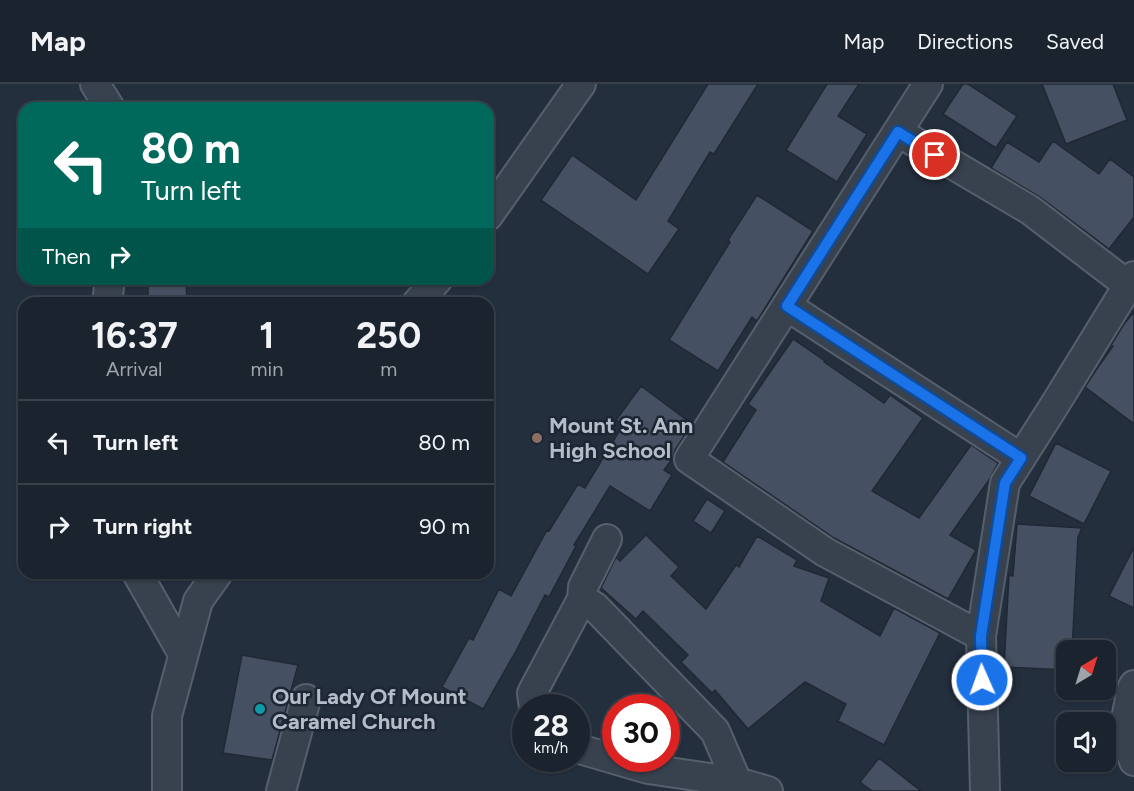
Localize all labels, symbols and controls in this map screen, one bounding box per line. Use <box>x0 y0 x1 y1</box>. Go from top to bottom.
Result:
text: Map <box>30 24 86 58</box>
text: Map <box>843 29 884 54</box>
text: Directions <box>917 29 1013 54</box>
text: Saved <box>1046 29 1104 54</box>
text: 80 m <box>141 123 241 174</box>
icon: left <box>42 126 120 204</box>
pin <box>909 129 960 180</box>
icon: arrive <box>918 138 951 171</box>
text: Turn left <box>141 174 241 207</box>
icon: right <box>103 240 136 273</box>
text: Then <box>42 243 91 270</box>
text: 16:37 <box>91 314 178 357</box>
text: 1 <box>259 314 275 357</box>
text: 250 <box>356 314 421 357</box>
text: Arrival <box>106 357 162 381</box>
text: min <box>251 357 283 381</box>
text: m <box>380 357 397 381</box>
place label: Mount St. Ann High School <box>549 412 693 464</box>
icon: left <box>42 426 75 459</box>
text: Turn left <box>93 429 179 456</box>
text: 80 m <box>418 429 470 456</box>
marker: Mount St. Ann High School <box>530 431 544 445</box>
icon: right <box>42 510 75 543</box>
text: Turn right <box>93 513 192 540</box>
text: 90 m <box>419 513 470 540</box>
north arrow <box>1056 640 1116 700</box>
map controls <box>1056 640 1116 772</box>
position arrow <box>950 648 1014 712</box>
place label: Our Lady Of Mount Caramel Church <box>272 683 467 735</box>
speed limit sign: 30 <box>602 694 680 772</box>
marker: Our Lady Of Mount Caramel Church <box>253 702 267 716</box>
text: 28 <box>533 707 569 744</box>
button: sound <box>1056 712 1116 772</box>
text: km/h <box>534 739 568 757</box>

